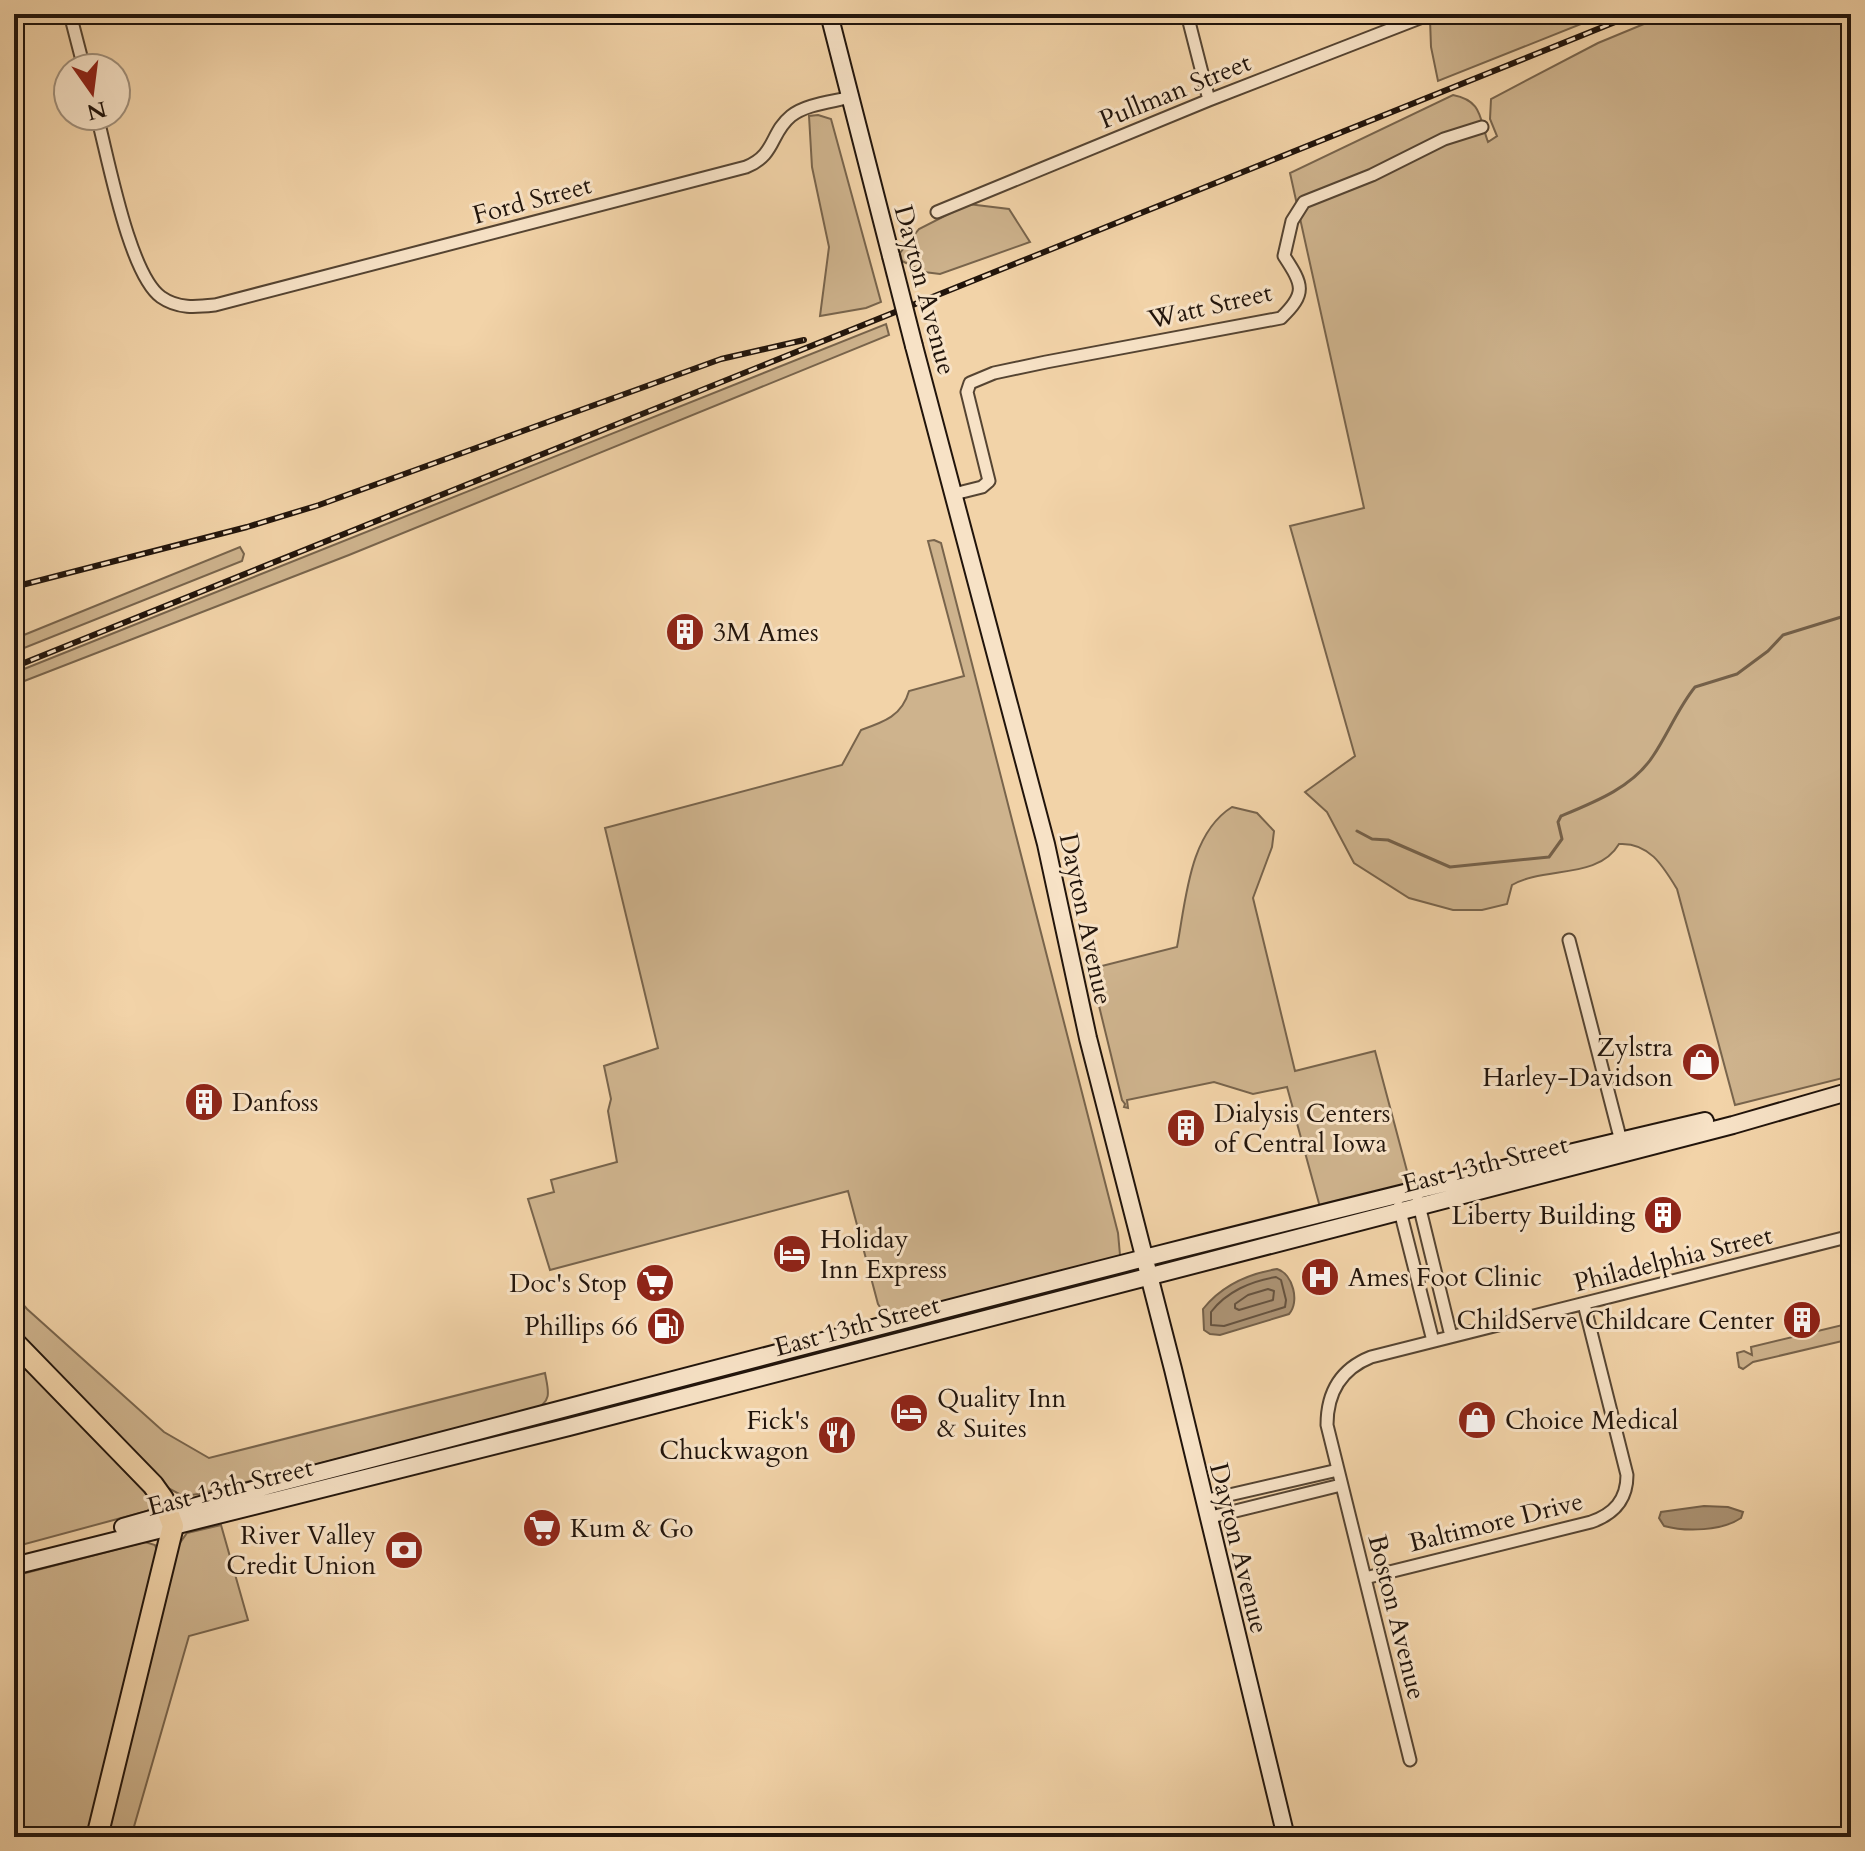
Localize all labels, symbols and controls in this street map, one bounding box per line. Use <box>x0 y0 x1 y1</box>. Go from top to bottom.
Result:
street label: Pullman Street <box>1094 45 1256 137</box>
north arrow <box>52 52 132 132</box>
text: N <box>84 94 109 127</box>
street label: Ford Street <box>469 167 595 233</box>
street label: Dayton Avenue <box>886 201 964 379</box>
street label: Watt Street <box>1144 275 1275 337</box>
building icon: 3M Ames <box>664 611 706 653</box>
place label: 3M Ames <box>713 615 819 650</box>
street label: Dayton Avenue <box>1051 830 1121 1008</box>
place label: Zylstra Harley-Davidson <box>1483 1030 1673 1095</box>
shop icon: Zylstra Harley-Davidson <box>1680 1041 1722 1083</box>
building icon: Danfoss <box>183 1081 225 1123</box>
place label: Danfoss <box>232 1085 319 1120</box>
place label: Dialysis Centers of Central Iowa <box>1214 1096 1390 1161</box>
building icon: Dialysis Centers of Central Iowa <box>1165 1107 1207 1149</box>
street label: East 13th Street <box>1398 1126 1572 1202</box>
building icon: Liberty Building <box>1642 1194 1684 1236</box>
place label: Liberty Building <box>1451 1198 1635 1233</box>
street label: Philadelphia Street <box>1570 1217 1776 1301</box>
place label: Holiday Inn Express <box>820 1222 947 1287</box>
hotel icon: Holiday Inn Express <box>771 1233 813 1275</box>
hospital icon: Ames Foot Clinic <box>1299 1256 1341 1298</box>
place label: Ames Foot Clinic <box>1348 1260 1542 1295</box>
supermarket icon: Doc's Stop <box>634 1262 676 1304</box>
place label: Doc's Stop <box>509 1266 627 1301</box>
street label: East 13th Street <box>770 1287 944 1365</box>
building icon: ChildServe Childcare Center <box>1781 1299 1823 1341</box>
place label: ChildServe Childcare Center <box>1457 1303 1775 1338</box>
fuel station icon: Phillips 66 <box>645 1305 687 1347</box>
place label: Phillips 66 <box>524 1309 638 1344</box>
place label: Quality Inn & Suites <box>937 1381 1066 1446</box>
hotel icon: Quality Inn & Suites <box>888 1392 930 1434</box>
shop icon: Choice Medical <box>1456 1399 1498 1441</box>
place label: Fick's Chuckwagon <box>659 1403 809 1468</box>
place label: Choice Medical <box>1505 1403 1679 1438</box>
restaurant icon: Fick's Chuckwagon <box>816 1414 858 1456</box>
street label: East 13th Street <box>143 1449 317 1525</box>
street label: Dayton Avenue <box>1201 1459 1277 1637</box>
street label: Baltimore Drive <box>1405 1483 1587 1561</box>
supermarket icon: Kum & Go <box>521 1507 563 1549</box>
place label: Kum & Go <box>570 1511 694 1546</box>
place label: River Valley Credit Union <box>226 1518 376 1583</box>
bank icon: River Valley Credit Union <box>383 1529 425 1571</box>
street label: Boston Avenue <box>1360 1531 1434 1703</box>

